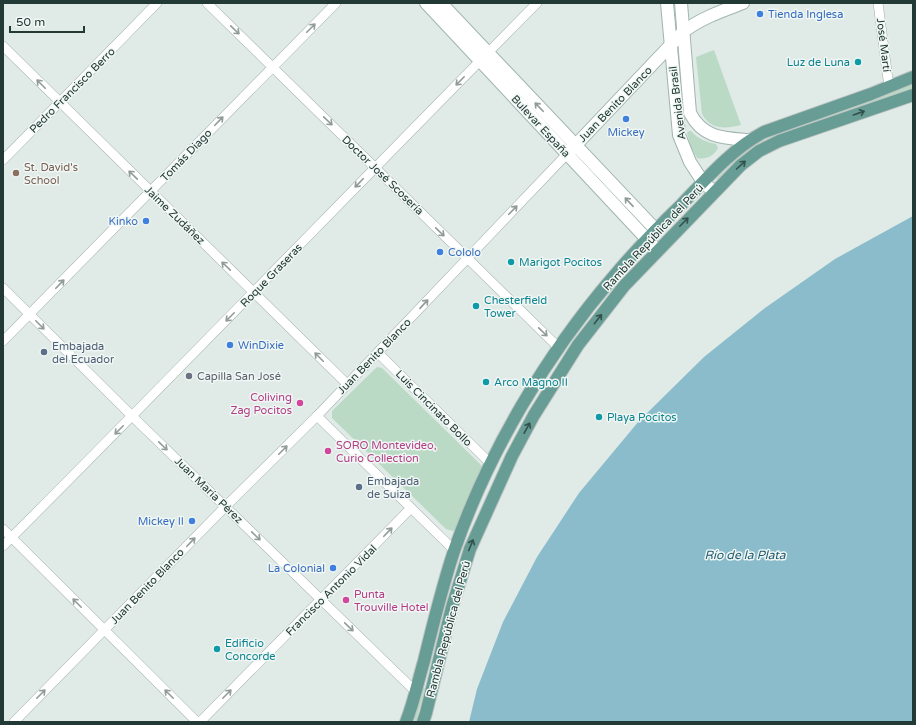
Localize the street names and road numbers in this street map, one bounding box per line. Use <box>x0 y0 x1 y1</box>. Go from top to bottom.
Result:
street label: José Martí <box>874 17 893 73</box>
street label: Pedro Francisco Berro <box>27 45 118 136</box>
street label: Juan Benito Blanco <box>576 64 655 145</box>
street label: Avenida Brasil <box>667 65 688 140</box>
street label: Bulevar España <box>508 92 573 160</box>
street label: Tomás Diago <box>158 126 215 184</box>
street label: Doctor José Scosería <box>339 133 426 218</box>
street label: Rambla República del Perú <box>601 181 706 293</box>
street label: Jaime Zudáñez <box>142 183 208 248</box>
street label: Roque Graseras <box>238 241 305 310</box>
street label: Juan Benito Blanco <box>335 316 414 397</box>
street label: Luis Cincinato Bollo <box>393 368 475 449</box>
street label: Juan María Pérez <box>172 455 246 527</box>
street label: Francisco Antonio Vidal <box>283 542 380 639</box>
street label: Juan Benito Blanco <box>108 546 187 627</box>
street label: Rambla República del Perú <box>424 559 473 699</box>

